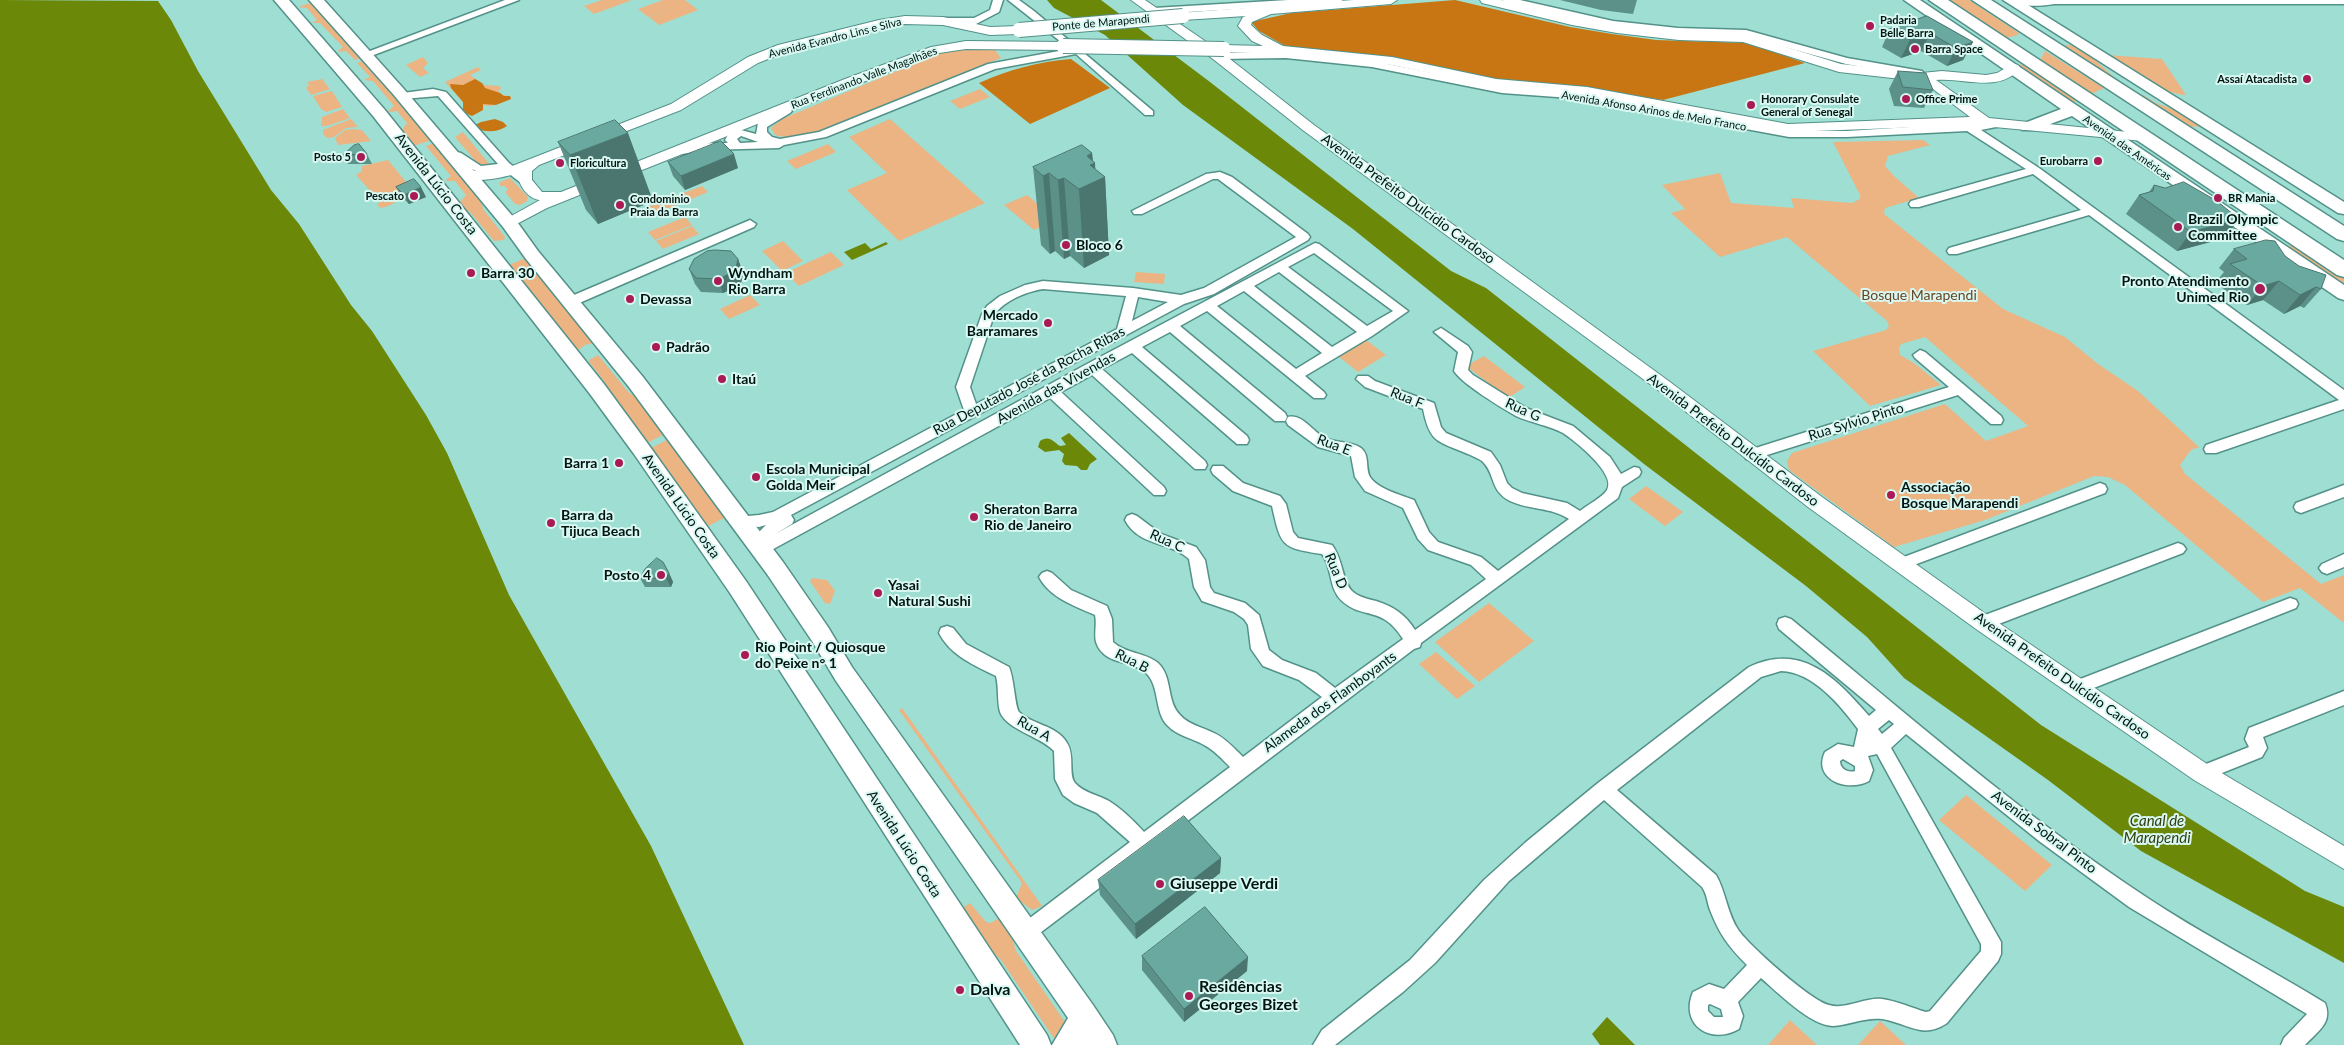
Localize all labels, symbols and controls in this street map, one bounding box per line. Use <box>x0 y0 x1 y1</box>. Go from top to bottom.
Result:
street label: Ponte de Marapendi <box>1052 12 1150 34</box>
place label: Padaria Belle Barra <box>1880 13 1934 39</box>
street label: Avenida Evandro Lins e Silva <box>767 15 903 61</box>
marker: Padaria Belle Barra <box>1864 20 1876 32</box>
place label: Barra Space <box>1925 42 1983 56</box>
marker: Barra Space <box>1909 43 1921 55</box>
street label: Rua Ferdinando Valle Magalhães <box>789 44 939 112</box>
place label: Assaí Atacadista <box>2217 72 2297 86</box>
marker: Assaí Atacadista <box>2301 73 2313 85</box>
street label: Avenida Afonso Arinos de Melo Franco <box>1560 88 1748 134</box>
place label: Honorary Consulate General of Senegal <box>1761 92 1859 118</box>
place label: Office Prime <box>1916 92 1977 106</box>
marker: Office Prime <box>1900 93 1912 105</box>
marker: Honorary Consulate General of Senegal <box>1745 99 1757 111</box>
street label: Avenida das Américas <box>2080 112 2174 184</box>
street label: Avenida Lúcio Costa <box>391 130 481 238</box>
street label: Avenida Prefeito Dulcídio Cardoso <box>1318 130 1498 268</box>
place label: Posto 5 <box>314 150 351 164</box>
marker: Posto 5 <box>355 151 367 163</box>
place label: Eurobarra <box>2040 154 2088 168</box>
marker: Eurobarra <box>2092 155 2104 167</box>
place label: Floricultura <box>570 156 626 170</box>
marker: Floricultura <box>554 157 566 169</box>
place label: Pescato <box>366 189 404 203</box>
marker: Pescato <box>408 190 420 202</box>
place label: BR Mania <box>2228 191 2275 205</box>
place label: Condominio Praia da Barra <box>630 192 698 218</box>
marker: BR Mania <box>2212 192 2224 204</box>
marker: Condominio Praia da Barra <box>614 199 626 211</box>
place label: Brazil Olympic Committee <box>2188 211 2278 243</box>
marker: Brazil Olympic Committee <box>2172 221 2184 233</box>
place label: Bloco 6 <box>1076 237 1123 253</box>
marker: Bloco 6 <box>1060 239 1072 251</box>
place label: Barra 30 <box>481 265 534 281</box>
place label: Wyndham Rio Barra <box>728 265 792 298</box>
marker: Barra 30 <box>465 267 477 279</box>
place label: Pronto Atendimento Unimed Rio <box>2121 273 2249 306</box>
marker: Wyndham Rio Barra <box>712 275 724 287</box>
marker: Pronto Atendimento Unimed Rio <box>2253 282 2267 296</box>
park label: Bosque Marapendi <box>1861 287 1977 303</box>
place label: Devassa <box>640 291 692 307</box>
marker: Devassa <box>624 293 636 305</box>
place label: Mercado Barramares <box>967 307 1038 340</box>
marker: Mercado Barramares <box>1042 317 1054 329</box>
street label: Rua Deputado José da Rocha Ribas <box>930 323 1128 439</box>
place label: Padrão <box>666 339 710 355</box>
marker: Padrão <box>650 341 662 353</box>
street label: Avenida das Vivendas <box>994 348 1118 428</box>
street label: Avenida Prefeito Dulcídio Cardoso <box>1644 370 1822 510</box>
place label: Itaú <box>732 371 756 387</box>
marker: Itaú <box>716 373 728 385</box>
street label: Rua F <box>1388 384 1426 412</box>
street label: Rua G <box>1503 395 1543 425</box>
street label: Rua Sylvio Pinto <box>1806 399 1906 445</box>
street label: Rua E <box>1315 431 1353 459</box>
street label: Avenida Lúcio Costa <box>638 450 724 562</box>
place label: Barra 1 <box>564 455 609 471</box>
marker: Barra 1 <box>613 457 625 469</box>
place label: Escola Municipal Golda Meir <box>766 461 870 494</box>
marker: Escola Municipal Golda Meir <box>750 471 762 483</box>
place label: Associação Bosque Marapendi <box>1901 479 2018 512</box>
marker: Associação Bosque Marapendi <box>1885 489 1897 501</box>
place label: Sheraton Barra Rio de Janeiro <box>984 501 1077 534</box>
place label: Barra da Tijuca Beach <box>561 507 640 540</box>
marker: Sheraton Barra Rio de Janeiro <box>968 511 980 523</box>
marker: Barra da Tijuca Beach <box>545 517 557 529</box>
street label: Rua C <box>1147 526 1187 556</box>
street label: Rua D <box>1321 550 1351 592</box>
place label: Posto 4 <box>604 567 651 583</box>
marker: Posto 4 <box>655 569 667 581</box>
place label: Yasai Natural Sushi <box>888 577 971 610</box>
marker: Yasai Natural Sushi <box>872 587 884 599</box>
street label: Avenida Prefeito Dulcídio Cardoso <box>1971 609 2153 743</box>
place label: Rio Point / Quiosque do Peixe n° 1 <box>755 639 885 672</box>
street label: Rua B <box>1112 645 1152 677</box>
street label: Alameda dos Flamboyants <box>1260 648 1400 756</box>
marker: Rio Point / Quiosque do Peixe n° 1 <box>739 649 751 661</box>
street label: Rua A <box>1014 713 1054 745</box>
street label: Avenida Lúcio Costa <box>863 787 945 901</box>
street label: Avenida Sobral Pinto <box>1988 787 2100 877</box>
water label: Canal de Marapendi <box>2123 812 2191 847</box>
place label: Giuseppe Verdi <box>1170 874 1278 894</box>
marker: Giuseppe Verdi <box>1154 878 1166 890</box>
place label: Residências Georges Bizet <box>1199 977 1298 1015</box>
place label: Dalva <box>970 980 1010 1000</box>
marker: Dalva <box>954 984 966 996</box>
marker: Residências Georges Bizet <box>1183 990 1195 1002</box>

